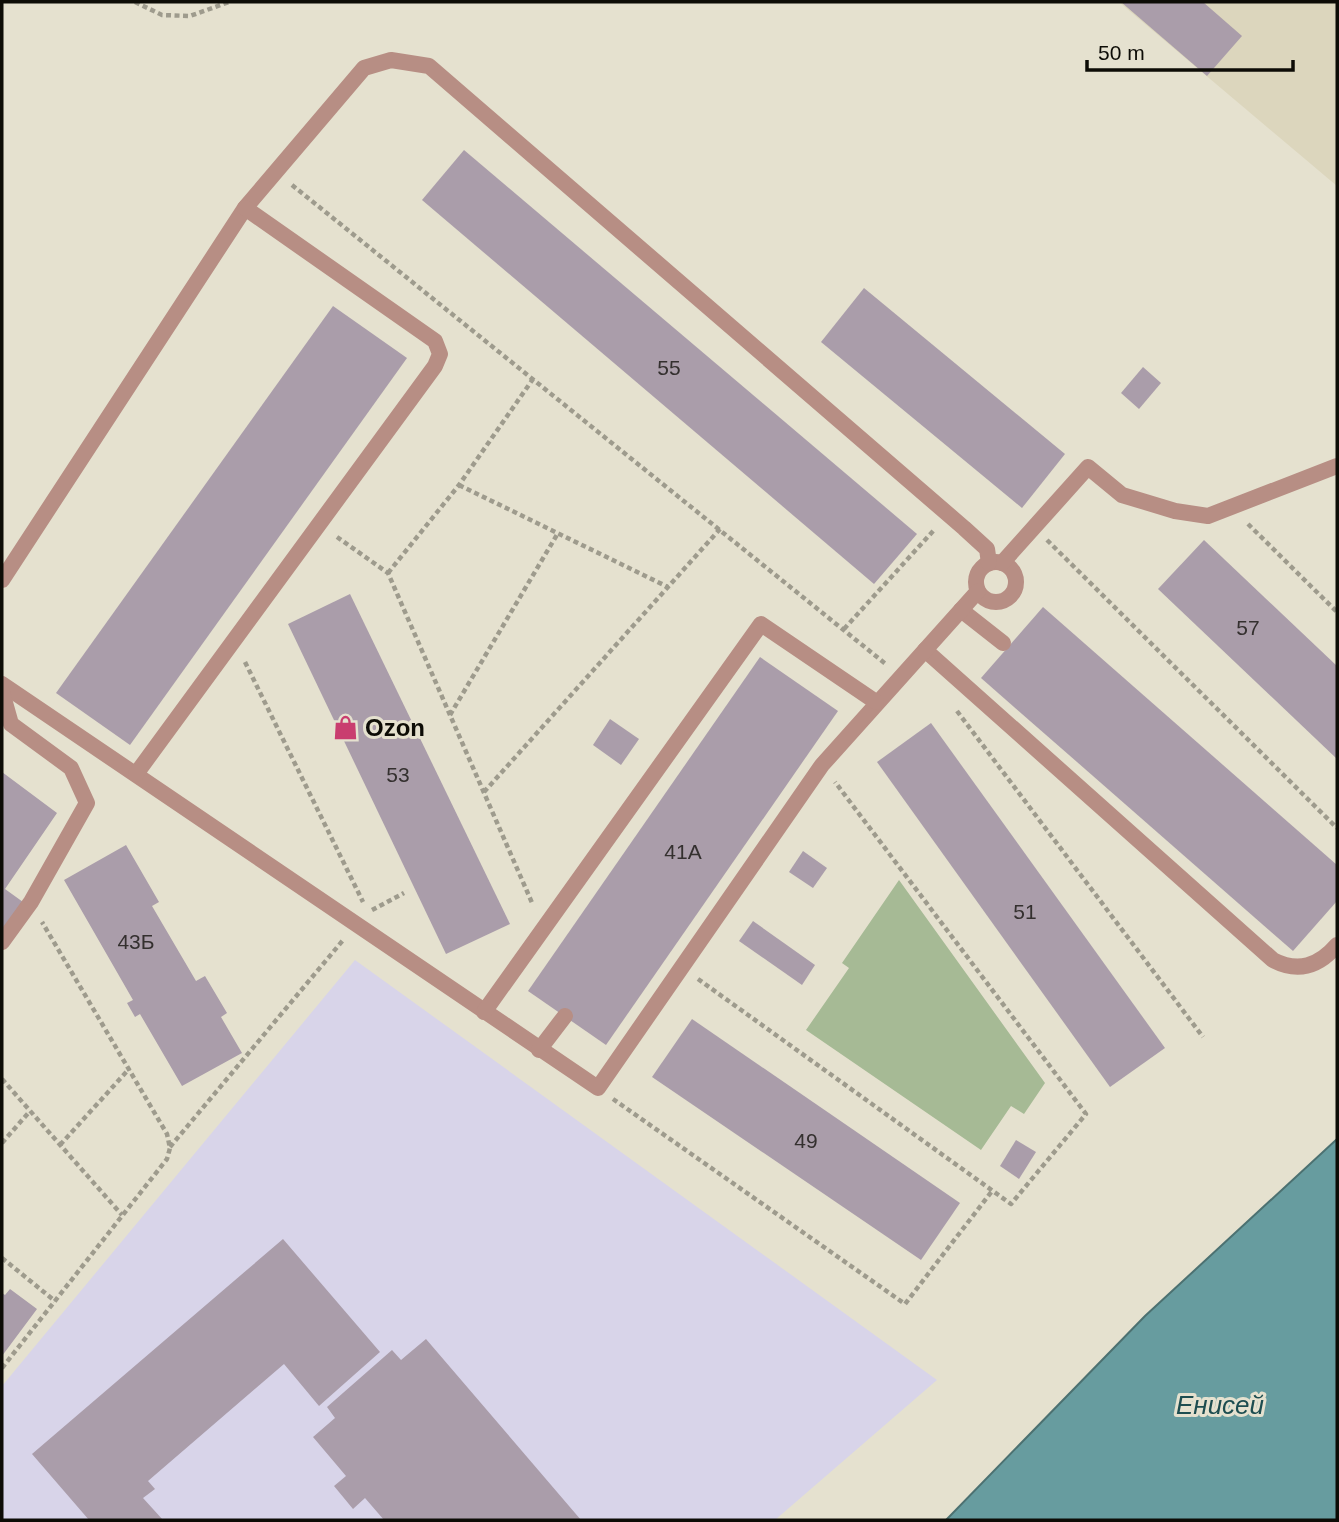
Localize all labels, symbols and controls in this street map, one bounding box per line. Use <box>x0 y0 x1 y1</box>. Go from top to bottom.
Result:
scale bar <box>1087 28 1294 72</box>
text: 50 m <box>1098 41 1145 64</box>
house number: 55 <box>657 356 681 379</box>
house number: 57 <box>1236 616 1260 639</box>
shop icon: Ozon <box>331 713 359 741</box>
place label: Ozon <box>365 714 425 741</box>
house number: 53 <box>386 763 410 786</box>
house number: 41А <box>664 840 702 863</box>
house number: 51 <box>1013 900 1037 923</box>
house number: 43Б <box>117 930 155 953</box>
house number: 49 <box>794 1129 818 1152</box>
water label: Енисей <box>1176 1390 1264 1420</box>

